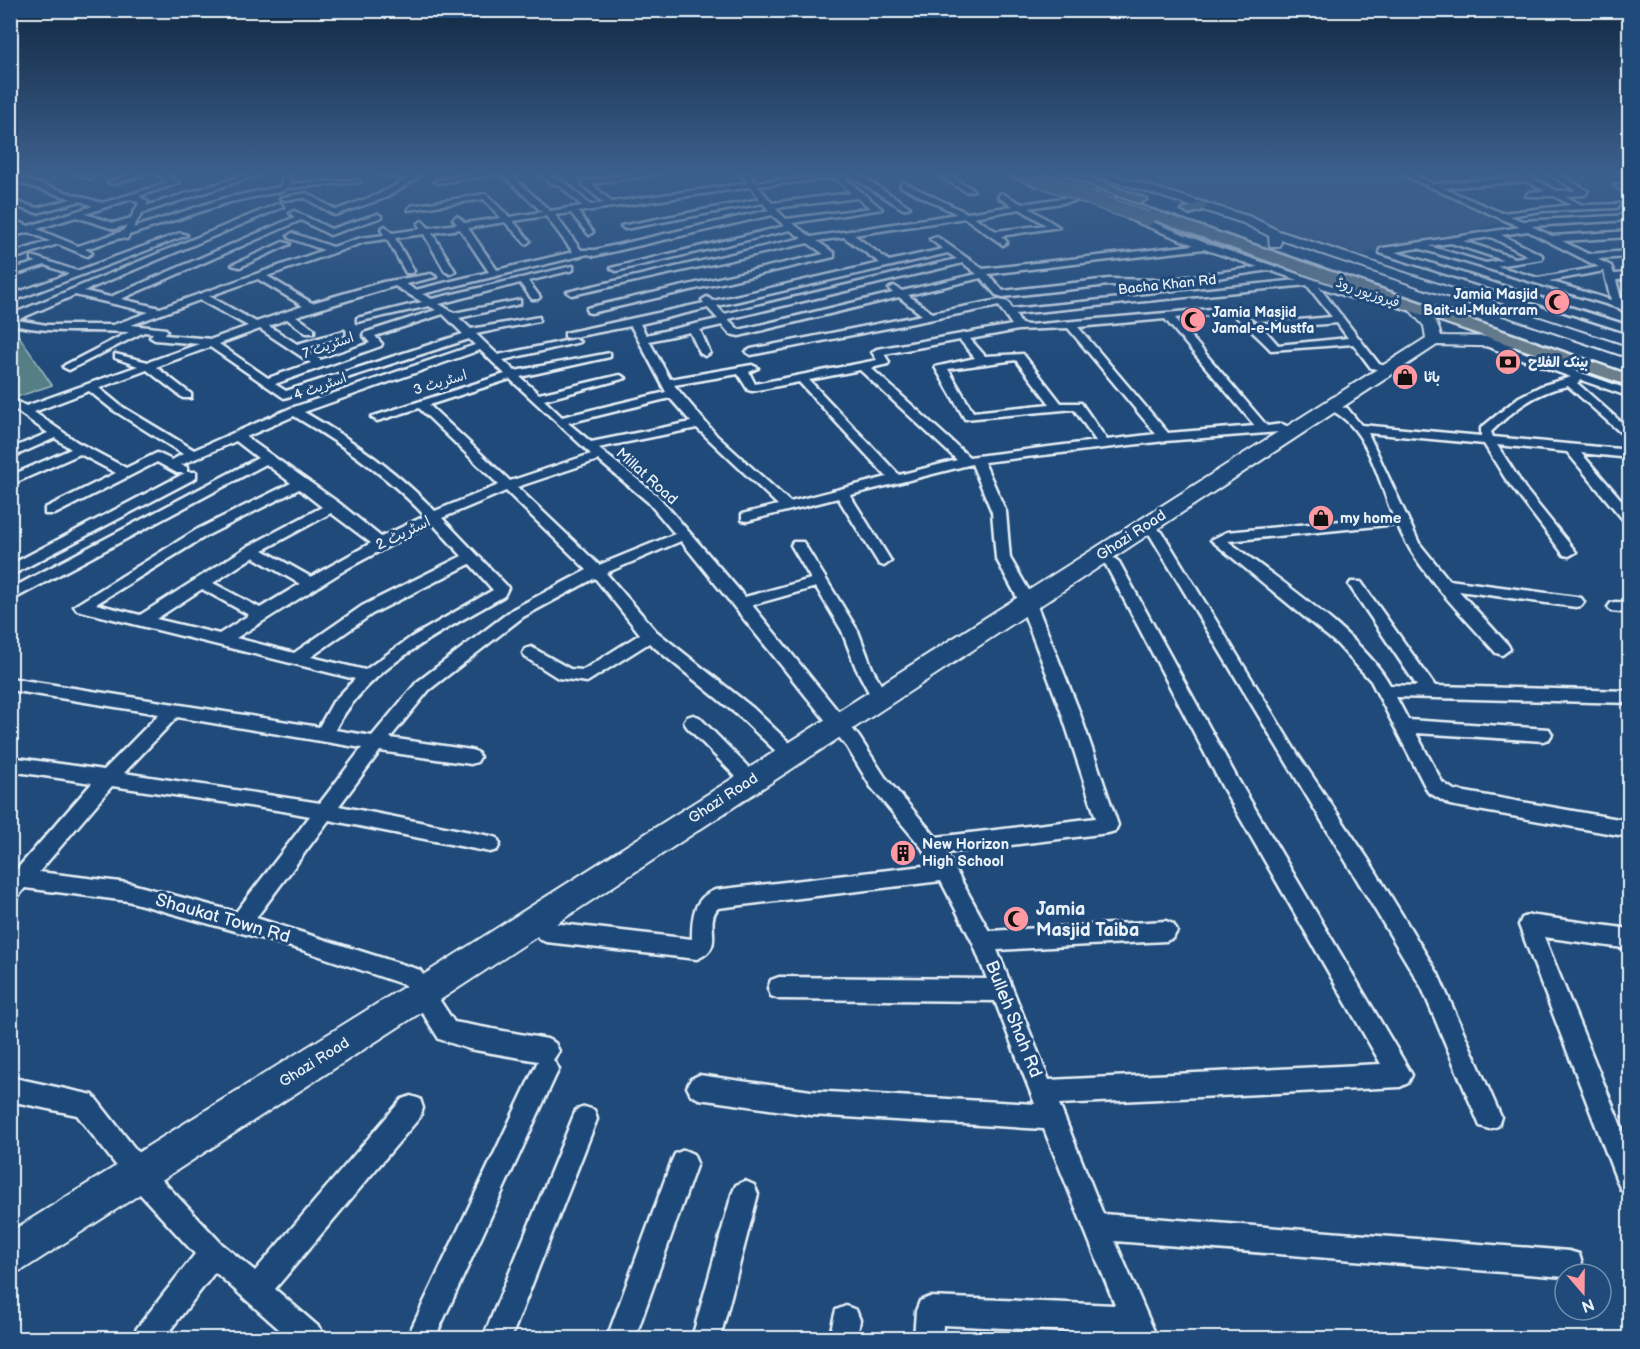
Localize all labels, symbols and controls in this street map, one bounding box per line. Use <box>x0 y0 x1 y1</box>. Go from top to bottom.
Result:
street label: Bacha Khan Rd <box>1117 271 1217 298</box>
street label: فیروزپور روڈ <box>1333 274 1402 312</box>
place label: Jamia Masjid Bait-ul-Mukarram <box>1423 286 1538 319</box>
mosque icon: Jamia Masjid Bait-ul-Mukarram <box>1542 287 1572 317</box>
place label: Jamia Masjid Jamal-e-Mustfa <box>1212 304 1314 337</box>
mosque icon: Jamia Masjid Jamal-e-Mustfa <box>1178 305 1208 335</box>
street label: اسٹریٹ 7 <box>300 329 356 362</box>
bank icon: بینک الفلاح <box>1493 347 1523 377</box>
place label: بینک الفلاح <box>1528 354 1588 371</box>
shop icon: باٹا <box>1390 362 1420 392</box>
street label: اسٹریٹ 3 <box>411 366 469 399</box>
street label: اسٹریٹ 4 <box>291 369 349 404</box>
place label: باٹا <box>1424 369 1440 386</box>
street label: Millat Road <box>612 444 681 509</box>
shop icon: my home <box>1306 503 1336 533</box>
street label: Ghazi Road <box>1093 506 1170 565</box>
place label: my home <box>1340 509 1402 528</box>
street label: اسٹریٹ 2 <box>373 512 434 555</box>
street label: Ghazi Road <box>685 769 762 828</box>
place label: New Horizon High School <box>922 835 1009 871</box>
building icon: New Horizon High School <box>888 838 918 868</box>
street label: Shaukat Town Rd <box>153 889 292 948</box>
place label: Jamia Masjid Taiba <box>1036 899 1139 941</box>
mosque icon: Jamia Masjid Taiba <box>1001 904 1031 934</box>
street label: Bulleh Shah Rd <box>981 958 1047 1081</box>
street label: Ghazi Road <box>276 1033 353 1091</box>
north arrow <box>1553 1262 1613 1322</box>
text: N <box>1579 1294 1597 1316</box>

